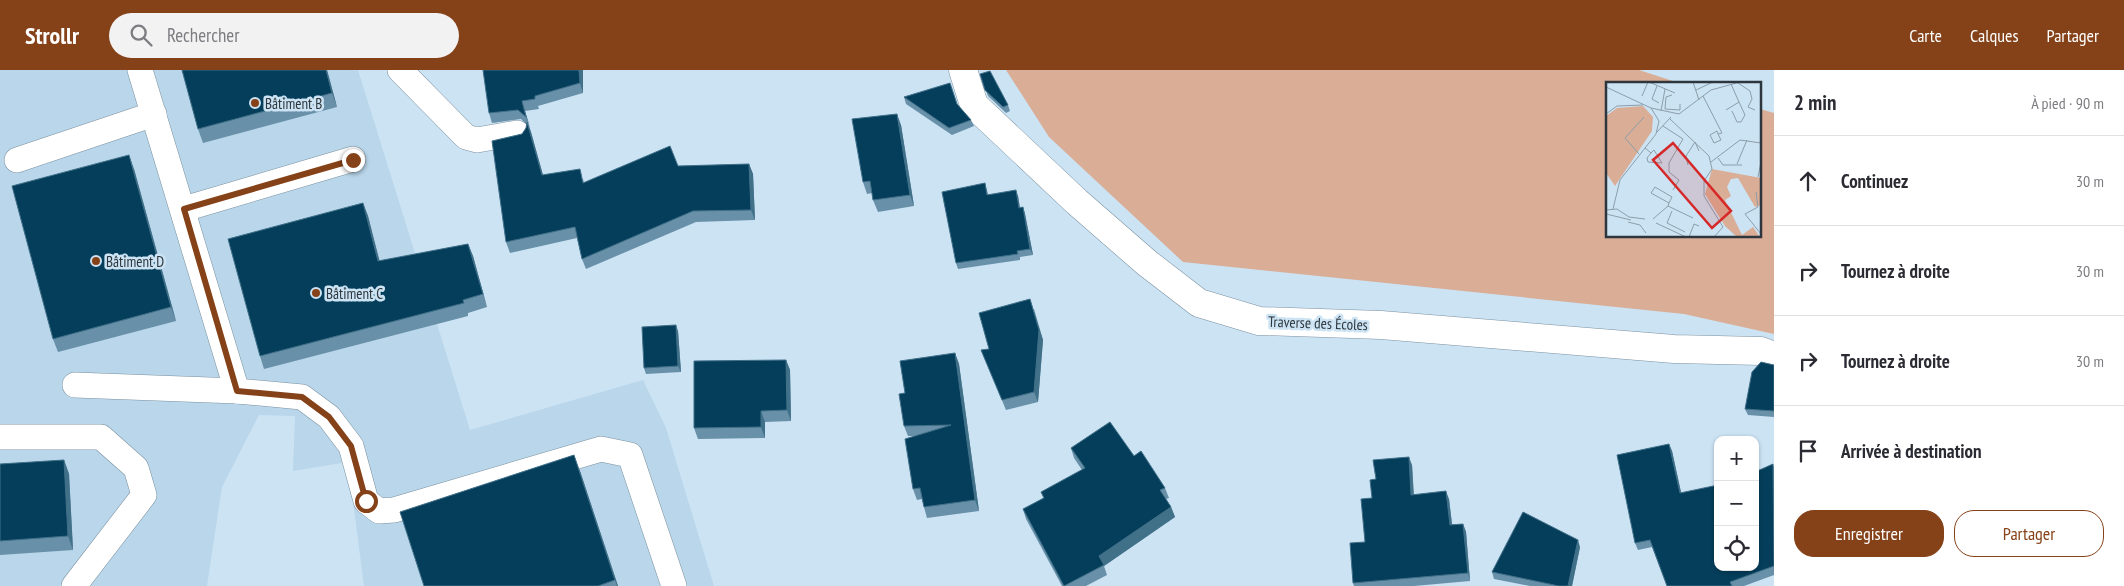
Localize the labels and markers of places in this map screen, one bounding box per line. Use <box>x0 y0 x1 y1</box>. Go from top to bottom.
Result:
place label: Bâtiment B <box>265 94 322 113</box>
marker: Bâtiment B <box>249 97 261 109</box>
place label: Bâtiment D <box>106 252 164 271</box>
marker: Bâtiment D <box>90 255 102 267</box>
place label: Bâtiment C <box>326 284 383 303</box>
marker: Bâtiment C <box>310 287 322 299</box>

